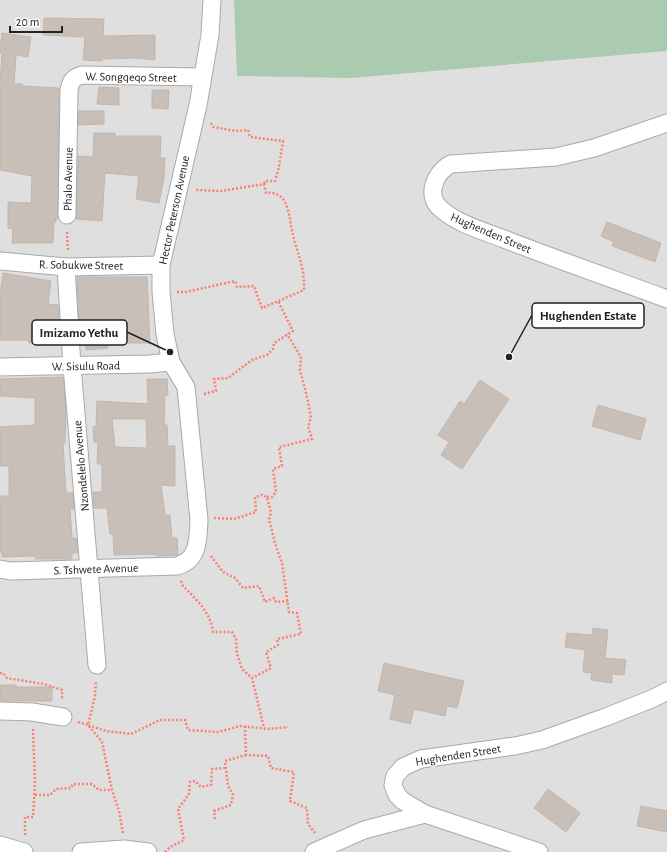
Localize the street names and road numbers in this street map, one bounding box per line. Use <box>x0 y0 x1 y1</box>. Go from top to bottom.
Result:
street label: W. Songqeqo Street <box>85 70 177 84</box>
street label: Phalo Avenue <box>61 147 75 211</box>
street label: Hector Peterson Avenue <box>157 154 191 266</box>
street label: Hughenden Street <box>449 211 533 255</box>
street label: R. Sobukwe Street <box>39 258 123 272</box>
street label: W. Sisulu Road <box>52 359 120 373</box>
street label: Nzondelelo Avenue <box>71 420 91 512</box>
street label: S. Tshwete Avenue <box>53 562 139 576</box>
street label: Hughenden Street <box>414 742 502 768</box>

